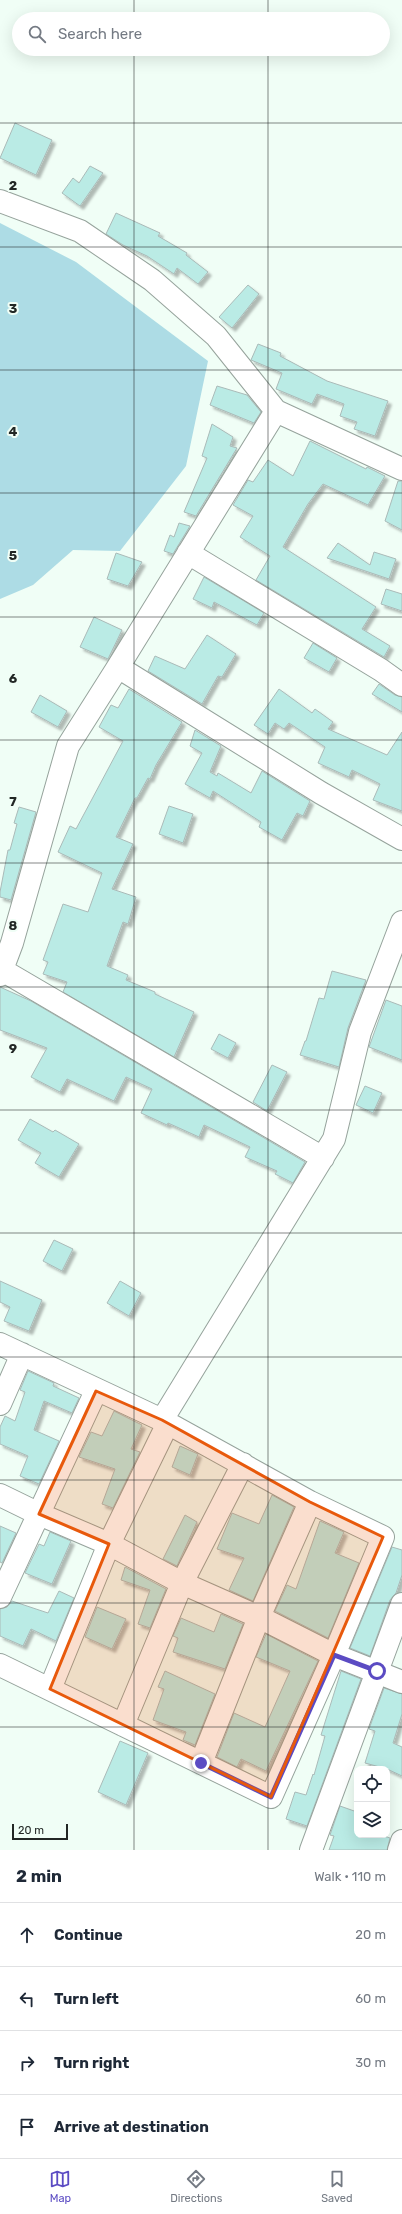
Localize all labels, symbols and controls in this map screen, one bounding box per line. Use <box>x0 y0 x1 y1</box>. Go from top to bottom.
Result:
search box <box>12 12 390 56</box>
icon: search <box>26 23 48 45</box>
text: Search here <box>58 25 142 43</box>
text: 2 <box>9 178 17 193</box>
text: 3 <box>9 301 18 316</box>
text: 4 <box>9 424 18 439</box>
text: 5 <box>9 548 17 563</box>
text: 6 <box>9 671 18 686</box>
text: 7 <box>9 794 17 809</box>
text: 8 <box>9 918 18 933</box>
text: 9 <box>9 1041 17 1056</box>
route start <box>368 1662 386 1680</box>
route end <box>192 1754 210 1772</box>
map controls <box>354 1766 390 1838</box>
button: locate <box>354 1766 390 1802</box>
button: layers <box>354 1802 390 1838</box>
scale bar <box>12 1822 68 1841</box>
text: 20 m <box>18 1824 44 1837</box>
text: 2 min <box>16 1866 62 1886</box>
text: Walk · 110 m <box>314 1869 386 1884</box>
icon: ahead <box>16 1924 38 1946</box>
text: Continue <box>54 1926 123 1944</box>
text: 20 m <box>355 1927 386 1942</box>
icon: left <box>16 1988 38 2010</box>
text: Turn left <box>54 1990 119 2008</box>
text: 60 m <box>355 1991 386 2006</box>
icon: right <box>16 2052 38 2074</box>
text: Turn right <box>54 2054 129 2072</box>
text: 30 m <box>355 2055 386 2070</box>
icon: arrive <box>16 2116 38 2138</box>
text: Arrive at destination <box>54 2118 209 2136</box>
tab: Map <box>49 2168 71 2205</box>
tab: Directions <box>170 2168 222 2205</box>
tab: Saved <box>321 2168 353 2205</box>

